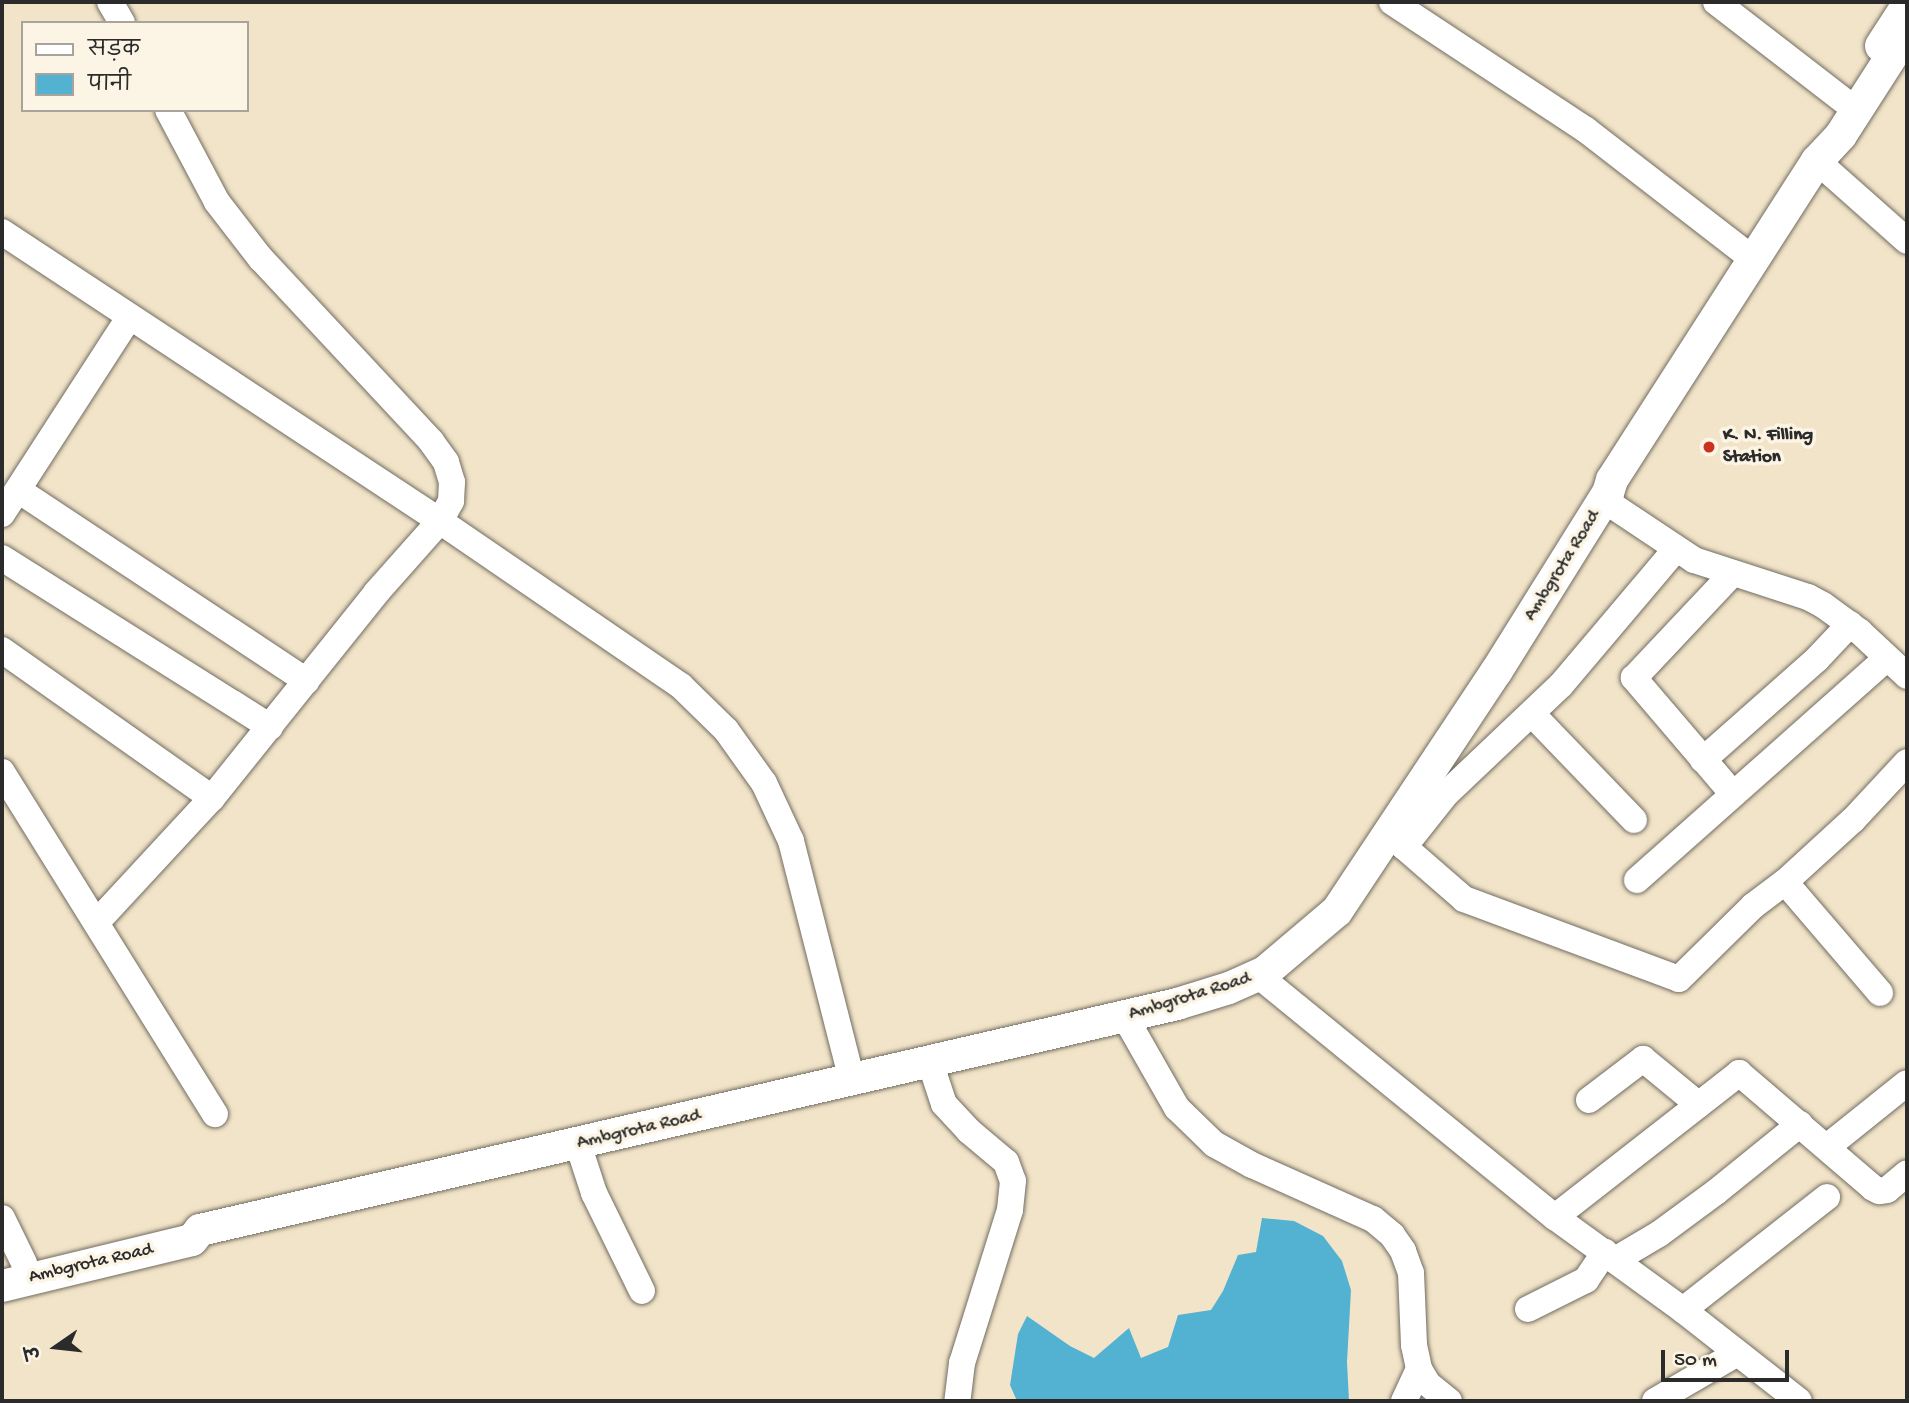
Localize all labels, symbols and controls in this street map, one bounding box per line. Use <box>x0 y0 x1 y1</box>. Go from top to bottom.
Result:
legend <box>21 21 248 112</box>
text: सड़क <box>88 39 140 64</box>
text: पानी <box>88 74 131 99</box>
place label: K. N. Filling Station <box>1723 425 1813 469</box>
marker: K. N. Filling Station <box>1701 439 1717 455</box>
street label: Ambgrota Road <box>1520 506 1606 626</box>
street label: Ambgrota Road <box>1126 968 1254 1026</box>
street label: Ambgrota Road <box>575 1105 703 1155</box>
street label: Ambgrota Road <box>27 1239 155 1289</box>
north arrow <box>21 1312 91 1382</box>
scale bar <box>1664 1336 1792 1380</box>
text: उ <box>22 1343 48 1361</box>
text: 50 m <box>1674 1349 1717 1374</box>

